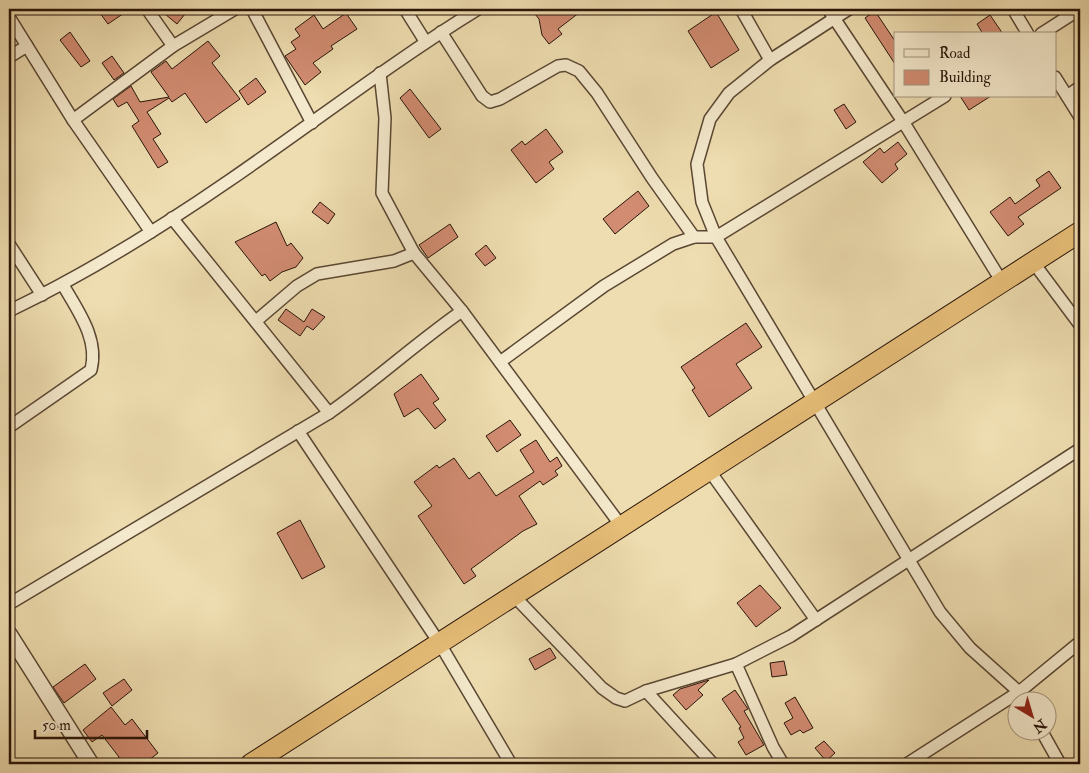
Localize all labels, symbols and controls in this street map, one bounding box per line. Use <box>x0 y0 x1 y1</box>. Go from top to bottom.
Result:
legend <box>894 32 1056 98</box>
text: Road <box>939 44 971 63</box>
text: Building <box>939 68 991 87</box>
north arrow <box>1006 690 1056 740</box>
scale bar <box>35 708 148 740</box>
text: N <box>1029 715 1051 737</box>
text: 50 m <box>42 716 71 735</box>

